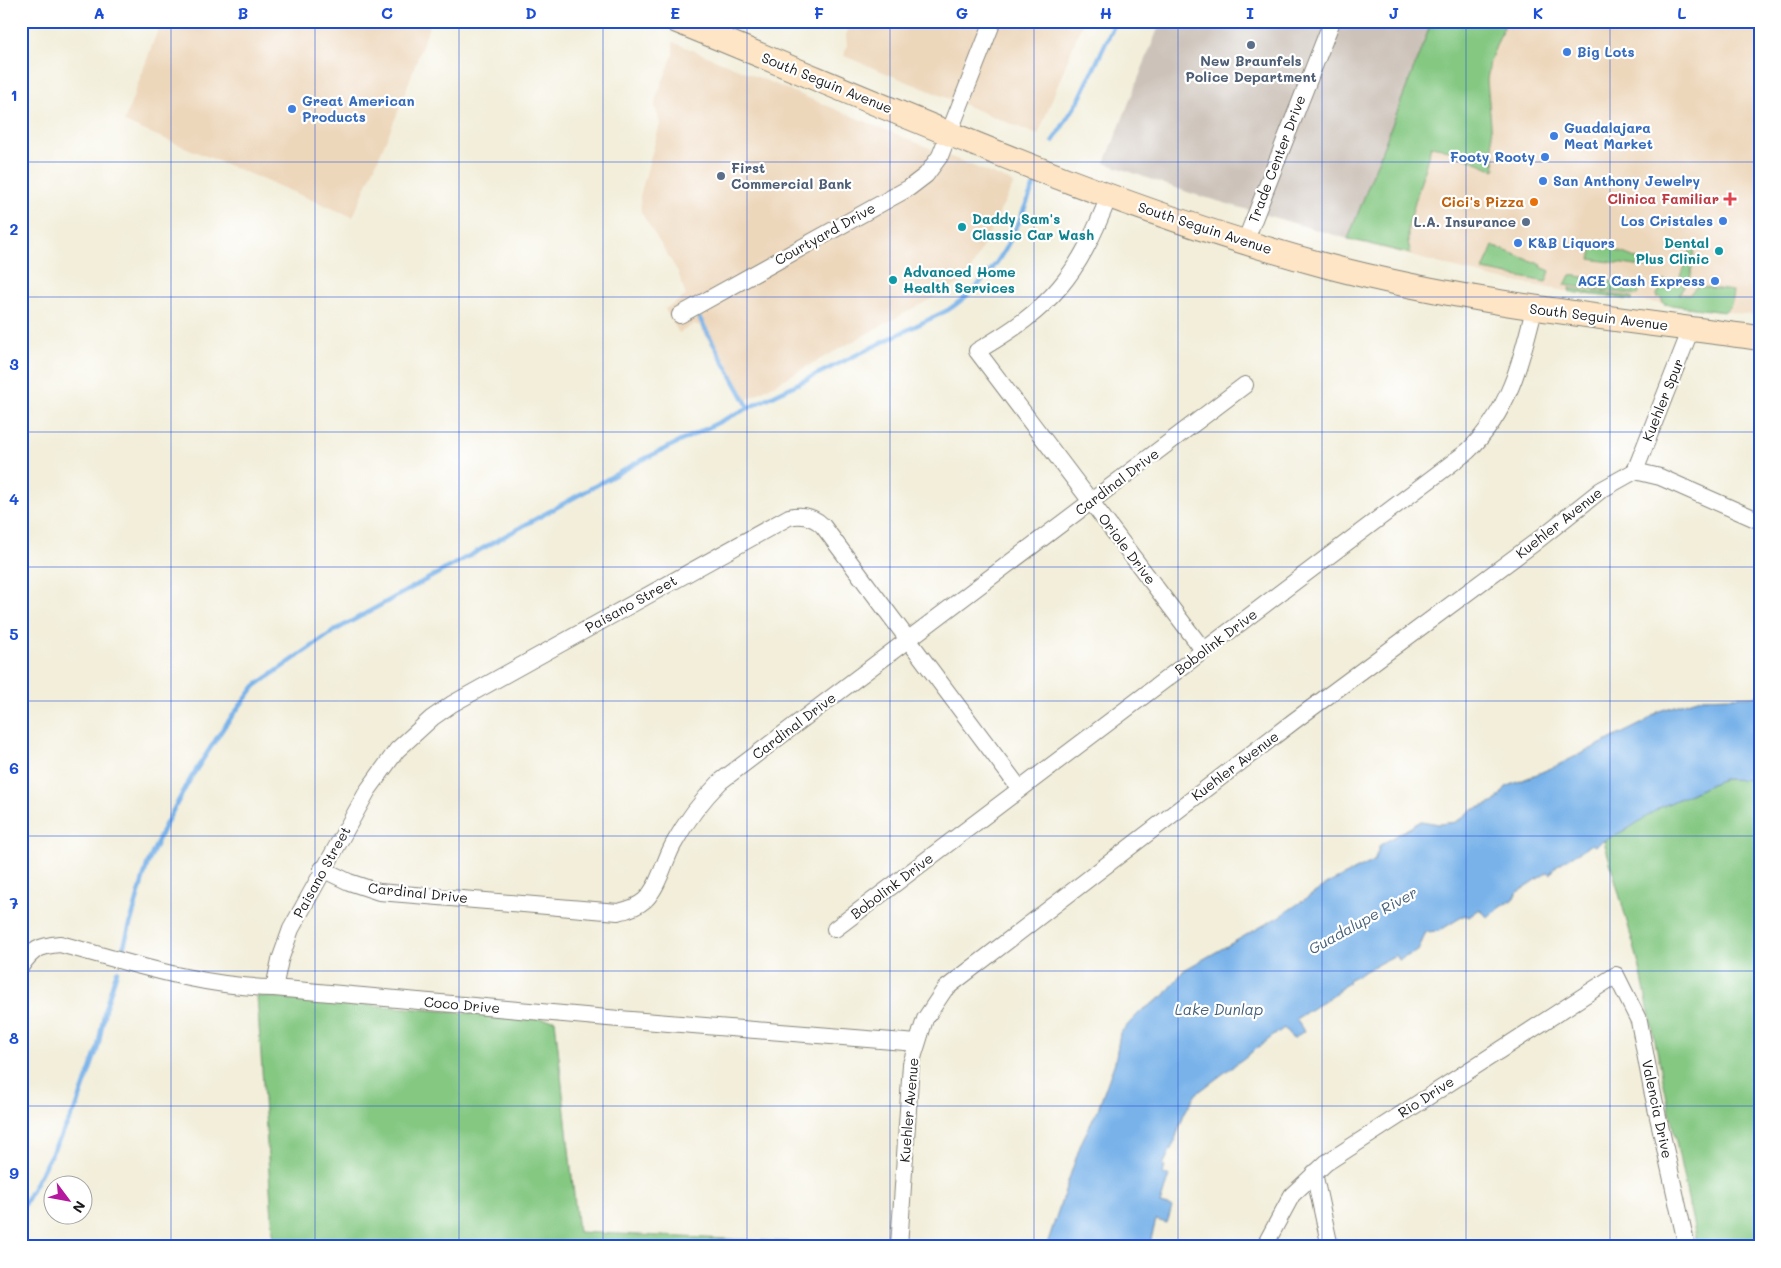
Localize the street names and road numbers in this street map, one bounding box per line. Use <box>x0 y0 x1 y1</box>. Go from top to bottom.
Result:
street label: South Seguin Avenue <box>759 48 895 118</box>
street label: Trade Center Drive <box>1243 92 1310 225</box>
street label: South Seguin Avenue <box>1136 197 1275 258</box>
street label: Courtyard Drive <box>771 198 879 269</box>
street label: South Seguin Avenue <box>1529 299 1670 334</box>
street label: Kuehler Spur <box>1637 356 1688 444</box>
street label: Cardinal Drive <box>1071 444 1163 519</box>
street label: Kuehler Avenue <box>1512 483 1606 562</box>
street label: Oriole Drive <box>1094 509 1160 588</box>
street label: Paisano Street <box>581 570 680 637</box>
street label: Bobolink Drive <box>1171 604 1261 679</box>
street label: Cardinal Drive <box>748 688 840 763</box>
street label: Kuehler Avenue <box>1187 726 1282 805</box>
street label: Paisano Street <box>288 822 355 921</box>
street label: Bobolink Drive <box>847 848 937 923</box>
street label: Cardinal Drive <box>367 878 469 907</box>
street label: Coco Drive <box>423 992 501 1017</box>
street label: Kuehler Avenue <box>894 1057 923 1163</box>
street label: Valencia Drive <box>1638 1058 1677 1160</box>
street label: Rio Drive <box>1394 1071 1457 1122</box>

